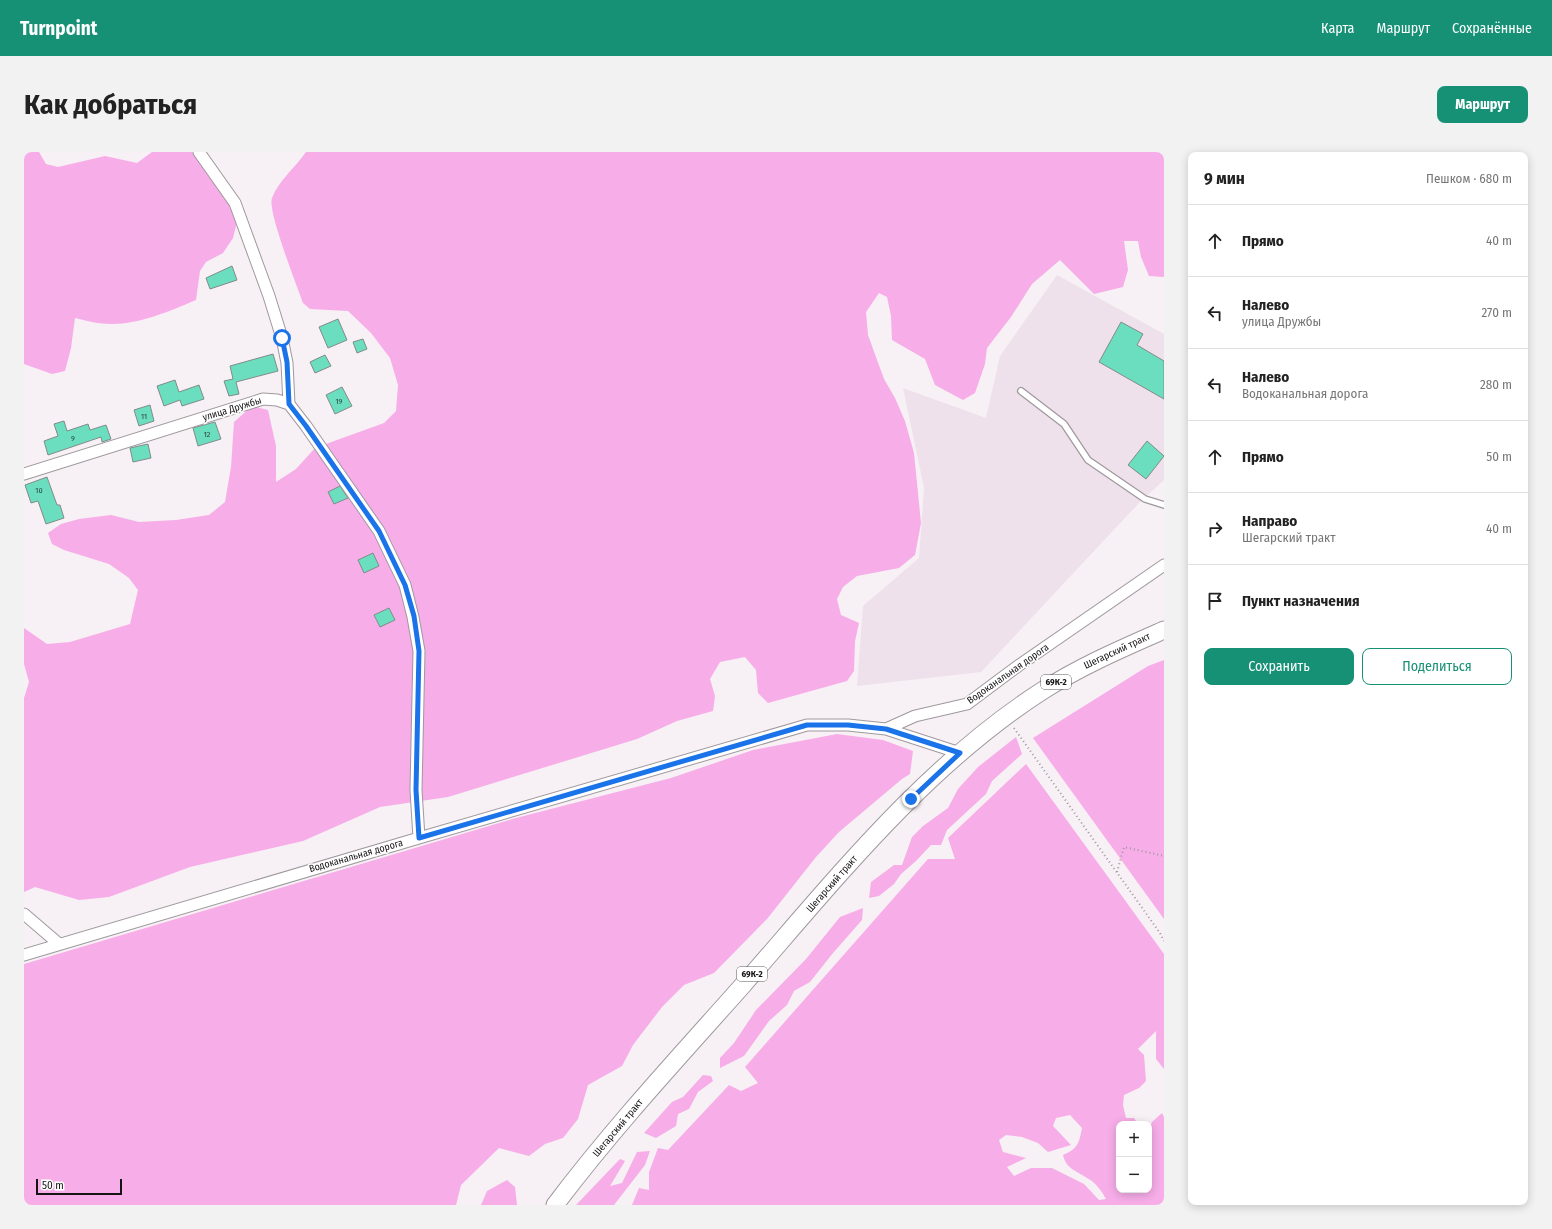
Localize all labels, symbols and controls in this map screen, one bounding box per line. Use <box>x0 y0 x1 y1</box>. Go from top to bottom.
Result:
text: Turnpoint <box>20 17 97 40</box>
text: Карта <box>1321 20 1354 37</box>
text: Маршрут <box>1376 20 1430 37</box>
text: Сохранённые <box>1452 20 1532 37</box>
button: Маршрут <box>1437 86 1528 123</box>
text: Как добраться <box>24 88 197 121</box>
text: 9 мин <box>1204 168 1245 189</box>
text: Пешком · 680 m <box>1426 171 1512 186</box>
icon: ahead <box>1204 230 1226 252</box>
text: Прямо <box>1242 232 1284 250</box>
text: 40 m <box>1486 233 1512 248</box>
text: Налево <box>1242 296 1289 314</box>
icon: left <box>1204 302 1226 324</box>
text: 270 m <box>1481 305 1512 320</box>
text: улица Дружбы <box>1242 314 1321 329</box>
route start <box>273 329 291 347</box>
text: Налево <box>1242 368 1289 386</box>
icon: left <box>1204 374 1226 396</box>
text: 280 m <box>1480 377 1512 392</box>
text: Водоканальная дорога <box>1242 386 1368 401</box>
street label: улица Дружбы <box>201 394 263 424</box>
house number: 19 <box>335 397 343 406</box>
house number: 11 <box>141 412 147 421</box>
house number: 12 <box>204 430 211 439</box>
house number: 9 <box>71 434 75 443</box>
icon: ahead <box>1204 446 1226 468</box>
text: Прямо <box>1242 448 1284 466</box>
text: 50 m <box>1486 449 1512 464</box>
house number: 10 <box>35 486 43 495</box>
text: Направо <box>1242 512 1297 530</box>
icon: right <box>1204 518 1226 540</box>
text: 40 m <box>1486 521 1512 536</box>
text: Шегарский тракт <box>1242 530 1335 545</box>
icon: arrive <box>1204 590 1226 612</box>
text: Пункт назначения <box>1242 592 1360 610</box>
street label: Шегарский тракт <box>1082 630 1153 672</box>
street label: Водоканальная дорога <box>965 641 1051 707</box>
button: Сохранить <box>1204 648 1354 685</box>
button: Поделиться <box>1362 648 1512 685</box>
road number: 69К-2 <box>1041 675 1071 689</box>
route end <box>902 790 920 808</box>
street label: Водоканальная дорога <box>308 837 404 875</box>
street label: Шегарский тракт <box>804 852 861 915</box>
road number: 69К-2 <box>737 967 767 981</box>
street label: Шегарский тракт <box>590 1096 646 1159</box>
map controls <box>1116 1121 1152 1193</box>
button: + <box>1116 1121 1152 1157</box>
button: − <box>1116 1157 1152 1193</box>
scale bar <box>36 1177 122 1196</box>
text: 50 m <box>42 1179 64 1192</box>

